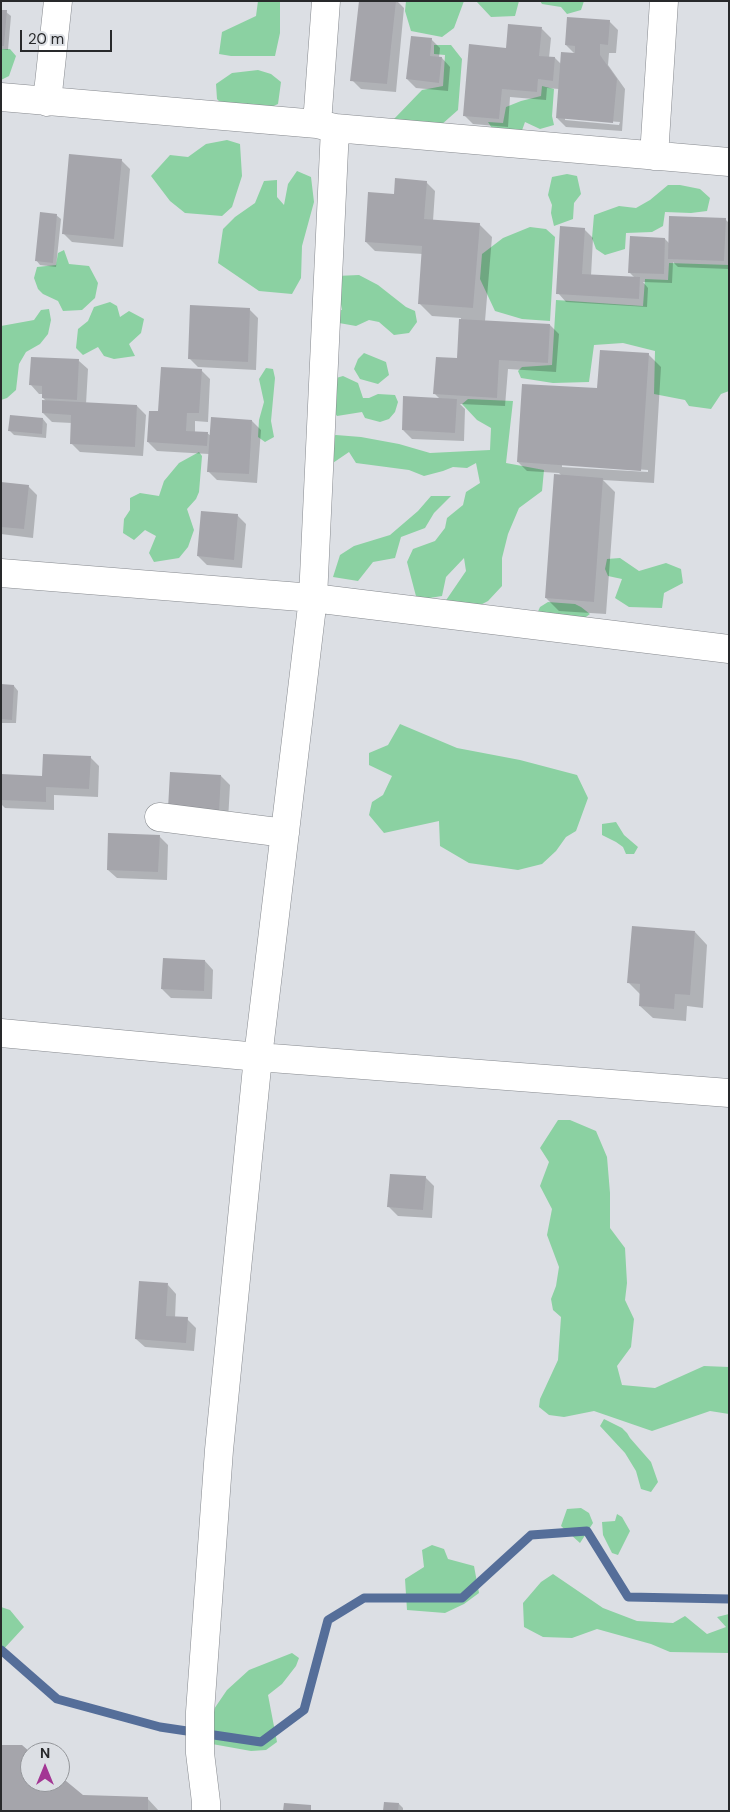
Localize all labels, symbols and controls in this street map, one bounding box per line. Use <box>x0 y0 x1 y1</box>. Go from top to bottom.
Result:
scale bar <box>22 20 115 52</box>
text: 20 m <box>28 29 64 49</box>
north arrow <box>20 1742 70 1792</box>
text: N <box>40 1744 50 1762</box>

